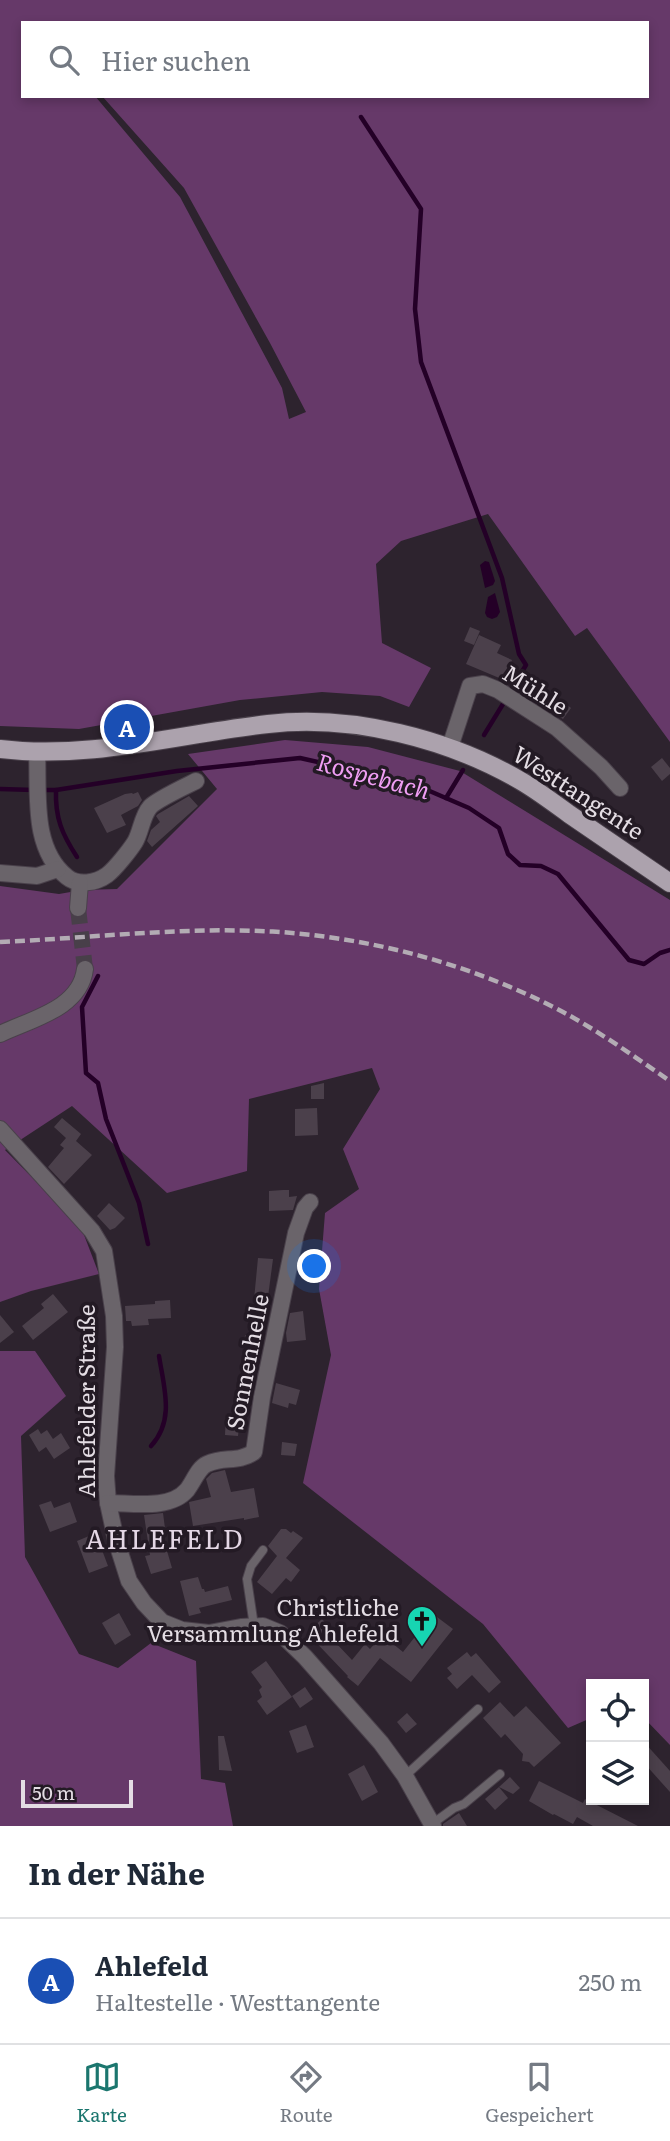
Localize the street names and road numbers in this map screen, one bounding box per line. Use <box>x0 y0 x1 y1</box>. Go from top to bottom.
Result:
street label: Mühle <box>497 655 575 722</box>
street label: Westtangente <box>507 736 651 847</box>
street label: Sonnenhelle <box>216 1291 276 1433</box>
street label: Ahlefelder Straße <box>68 1304 102 1498</box>

